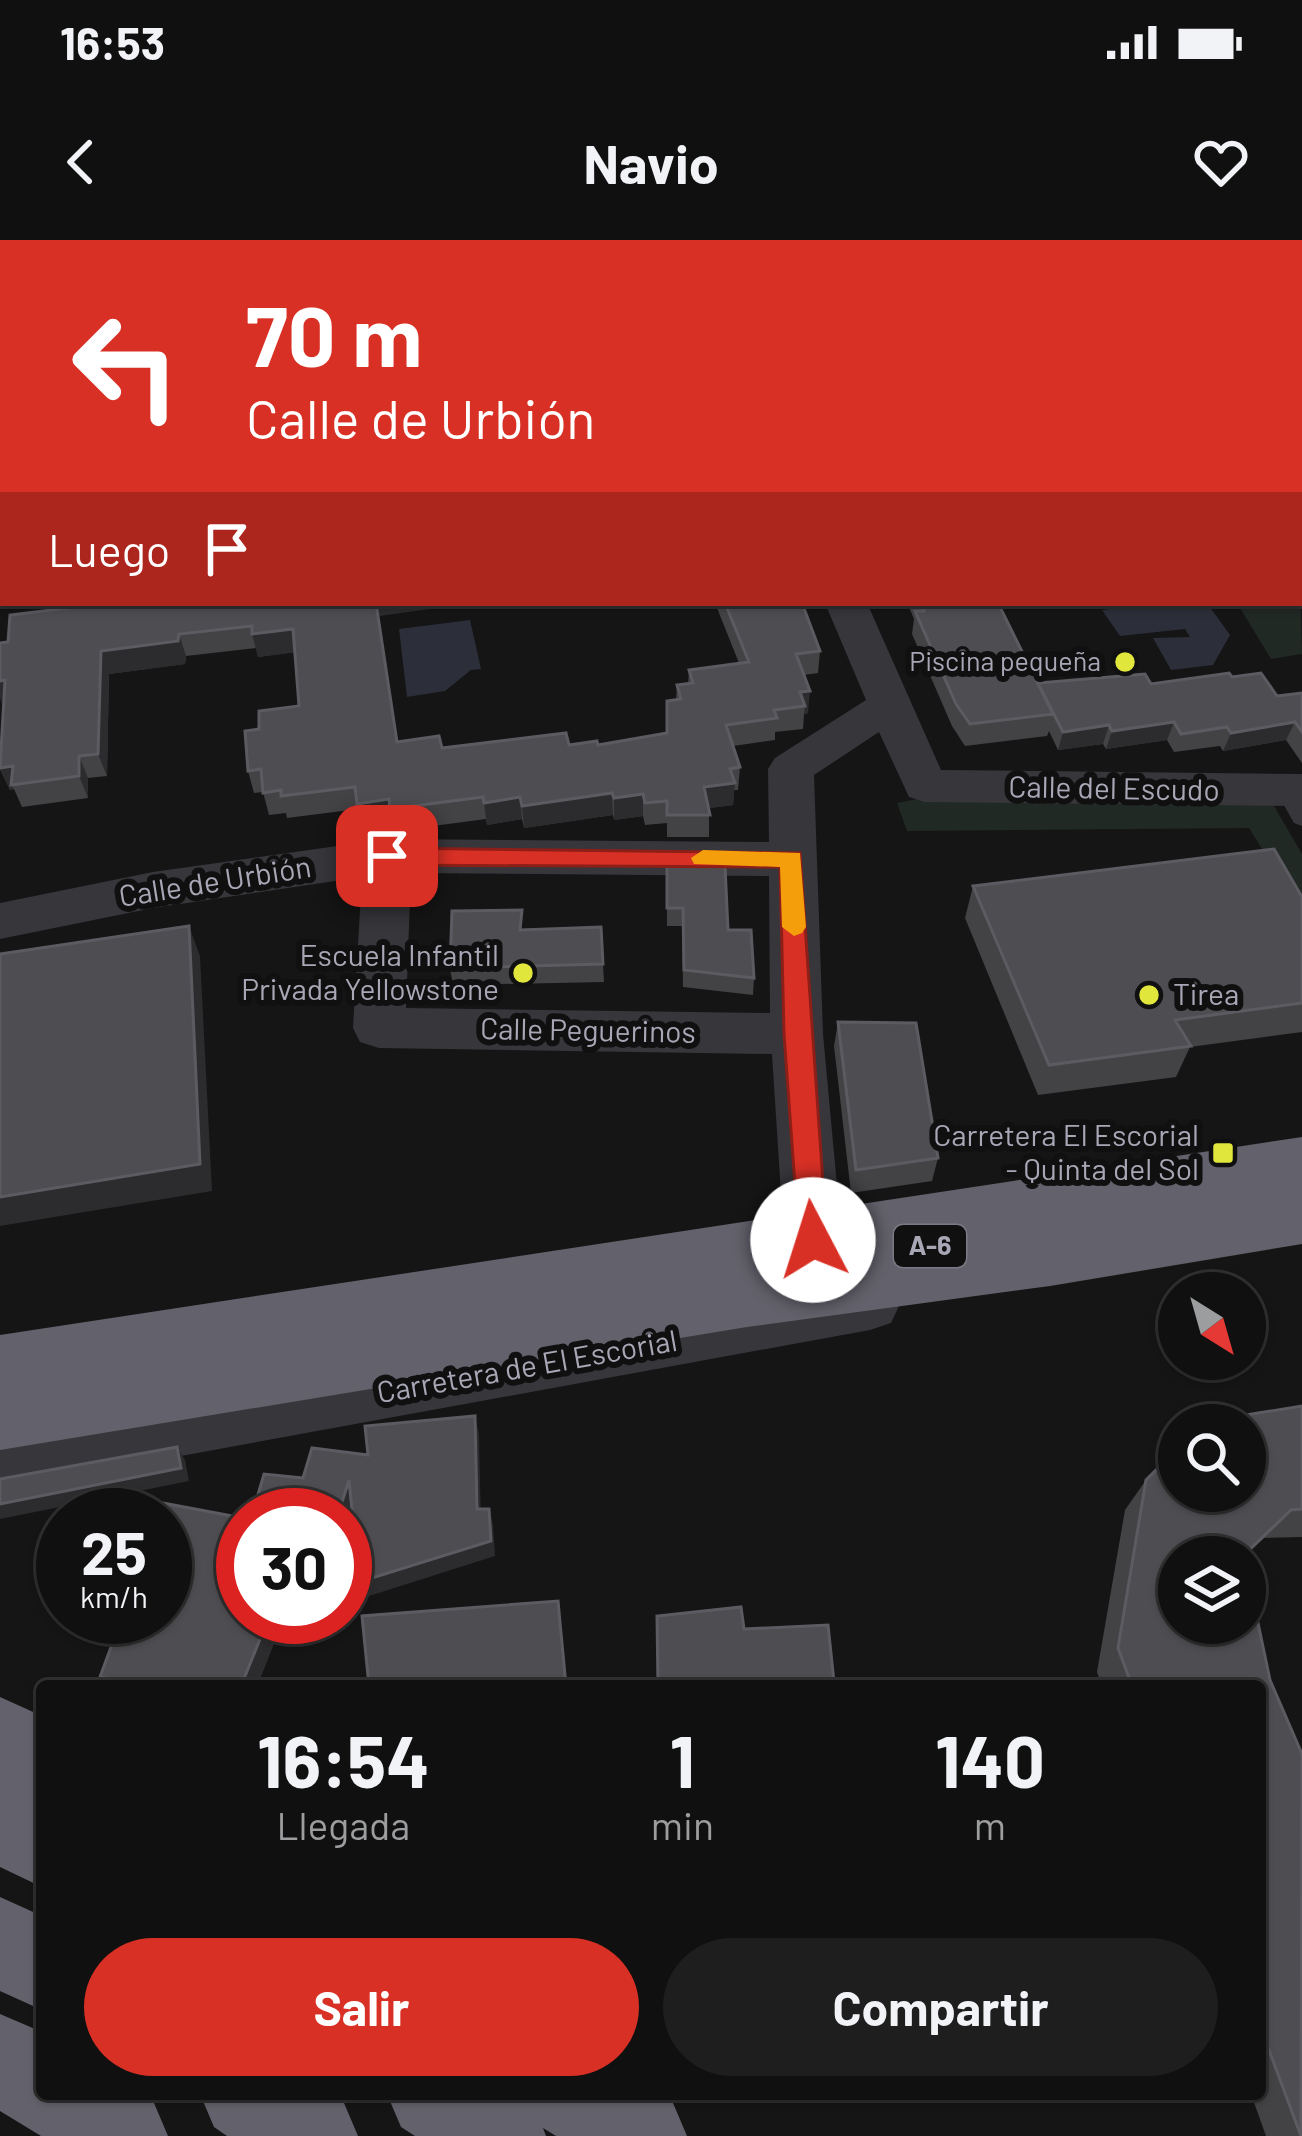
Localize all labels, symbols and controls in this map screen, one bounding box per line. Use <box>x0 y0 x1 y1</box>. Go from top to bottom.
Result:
text: 16:53 <box>60 15 165 69</box>
icon: back <box>48 129 114 195</box>
icon: heart <box>1188 129 1254 195</box>
text: Navio <box>583 130 719 195</box>
text: 70 m <box>246 283 422 384</box>
icon: left <box>48 288 204 444</box>
text: Calle de Urbión <box>246 385 595 450</box>
icon: arrive <box>194 516 260 582</box>
text: Luego <box>48 522 170 576</box>
place label: Piscina pequeña <box>909 644 1101 676</box>
marker: Piscina pequeña <box>1112 649 1138 675</box>
street label: Calle del Escudo <box>1008 767 1220 807</box>
pin <box>336 805 438 907</box>
icon: arrive <box>354 823 420 889</box>
street label: Calle de Urbión <box>116 847 313 913</box>
place label: Escuela Infantil Privada Yellowstone <box>241 936 499 1006</box>
marker: Escuela Infantil Privada Yellowstone <box>510 960 536 986</box>
place label: Tirea <box>1173 975 1239 1011</box>
marker: Tirea <box>1136 982 1162 1008</box>
street label: Calle Peguerinos <box>480 1009 696 1049</box>
place label: Carretera El Escorial - Quinta del Sol <box>933 1116 1199 1186</box>
marker: Carretera El Escorial - Quinta del Sol <box>1210 1140 1236 1166</box>
position arrow <box>750 1177 876 1303</box>
road number: A-6 <box>894 1225 966 1267</box>
north arrow <box>1158 1272 1266 1380</box>
map controls <box>1158 1272 1266 1644</box>
street label: Carretera de El Escorial <box>374 1321 680 1409</box>
button: search <box>1158 1404 1266 1512</box>
speed limit sign: 30 <box>216 1488 372 1644</box>
text: 25 <box>81 1515 147 1587</box>
button: layers <box>1158 1536 1266 1644</box>
text: km/h <box>80 1578 148 1614</box>
text: 16:54 <box>257 1716 430 1802</box>
text: 1 <box>670 1716 695 1802</box>
text: 140 <box>935 1716 1045 1802</box>
text: Llegada <box>276 1801 410 1848</box>
text: min <box>651 1801 714 1848</box>
text: m <box>974 1801 1006 1848</box>
button: Salir <box>84 1938 639 2076</box>
button: Compartir <box>663 1938 1218 2076</box>

